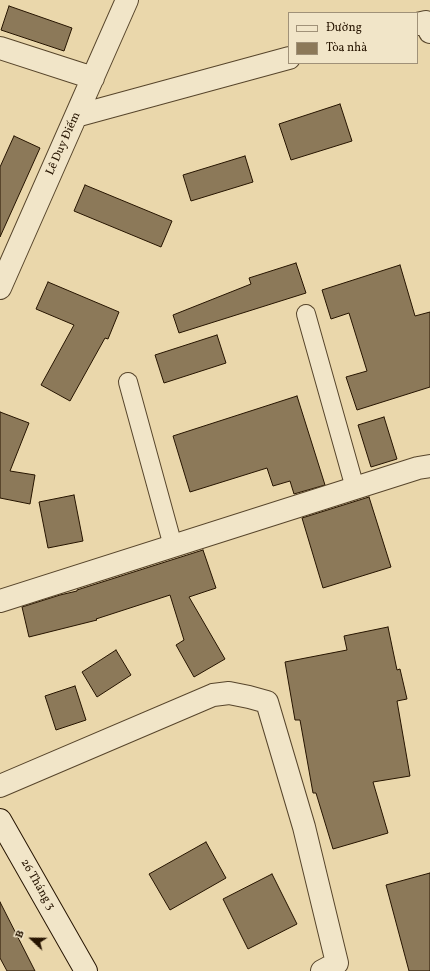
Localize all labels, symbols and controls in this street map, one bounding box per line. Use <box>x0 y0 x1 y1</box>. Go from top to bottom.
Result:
legend <box>288 12 418 64</box>
text: Đường <box>326 20 362 36</box>
text: Tòa nhà <box>326 40 367 56</box>
street label: Lê Duy Điếm <box>44 110 84 178</box>
street label: 26 Tháng 3 <box>17 857 57 913</box>
north arrow <box>12 919 52 959</box>
text: B <box>12 928 29 941</box>

